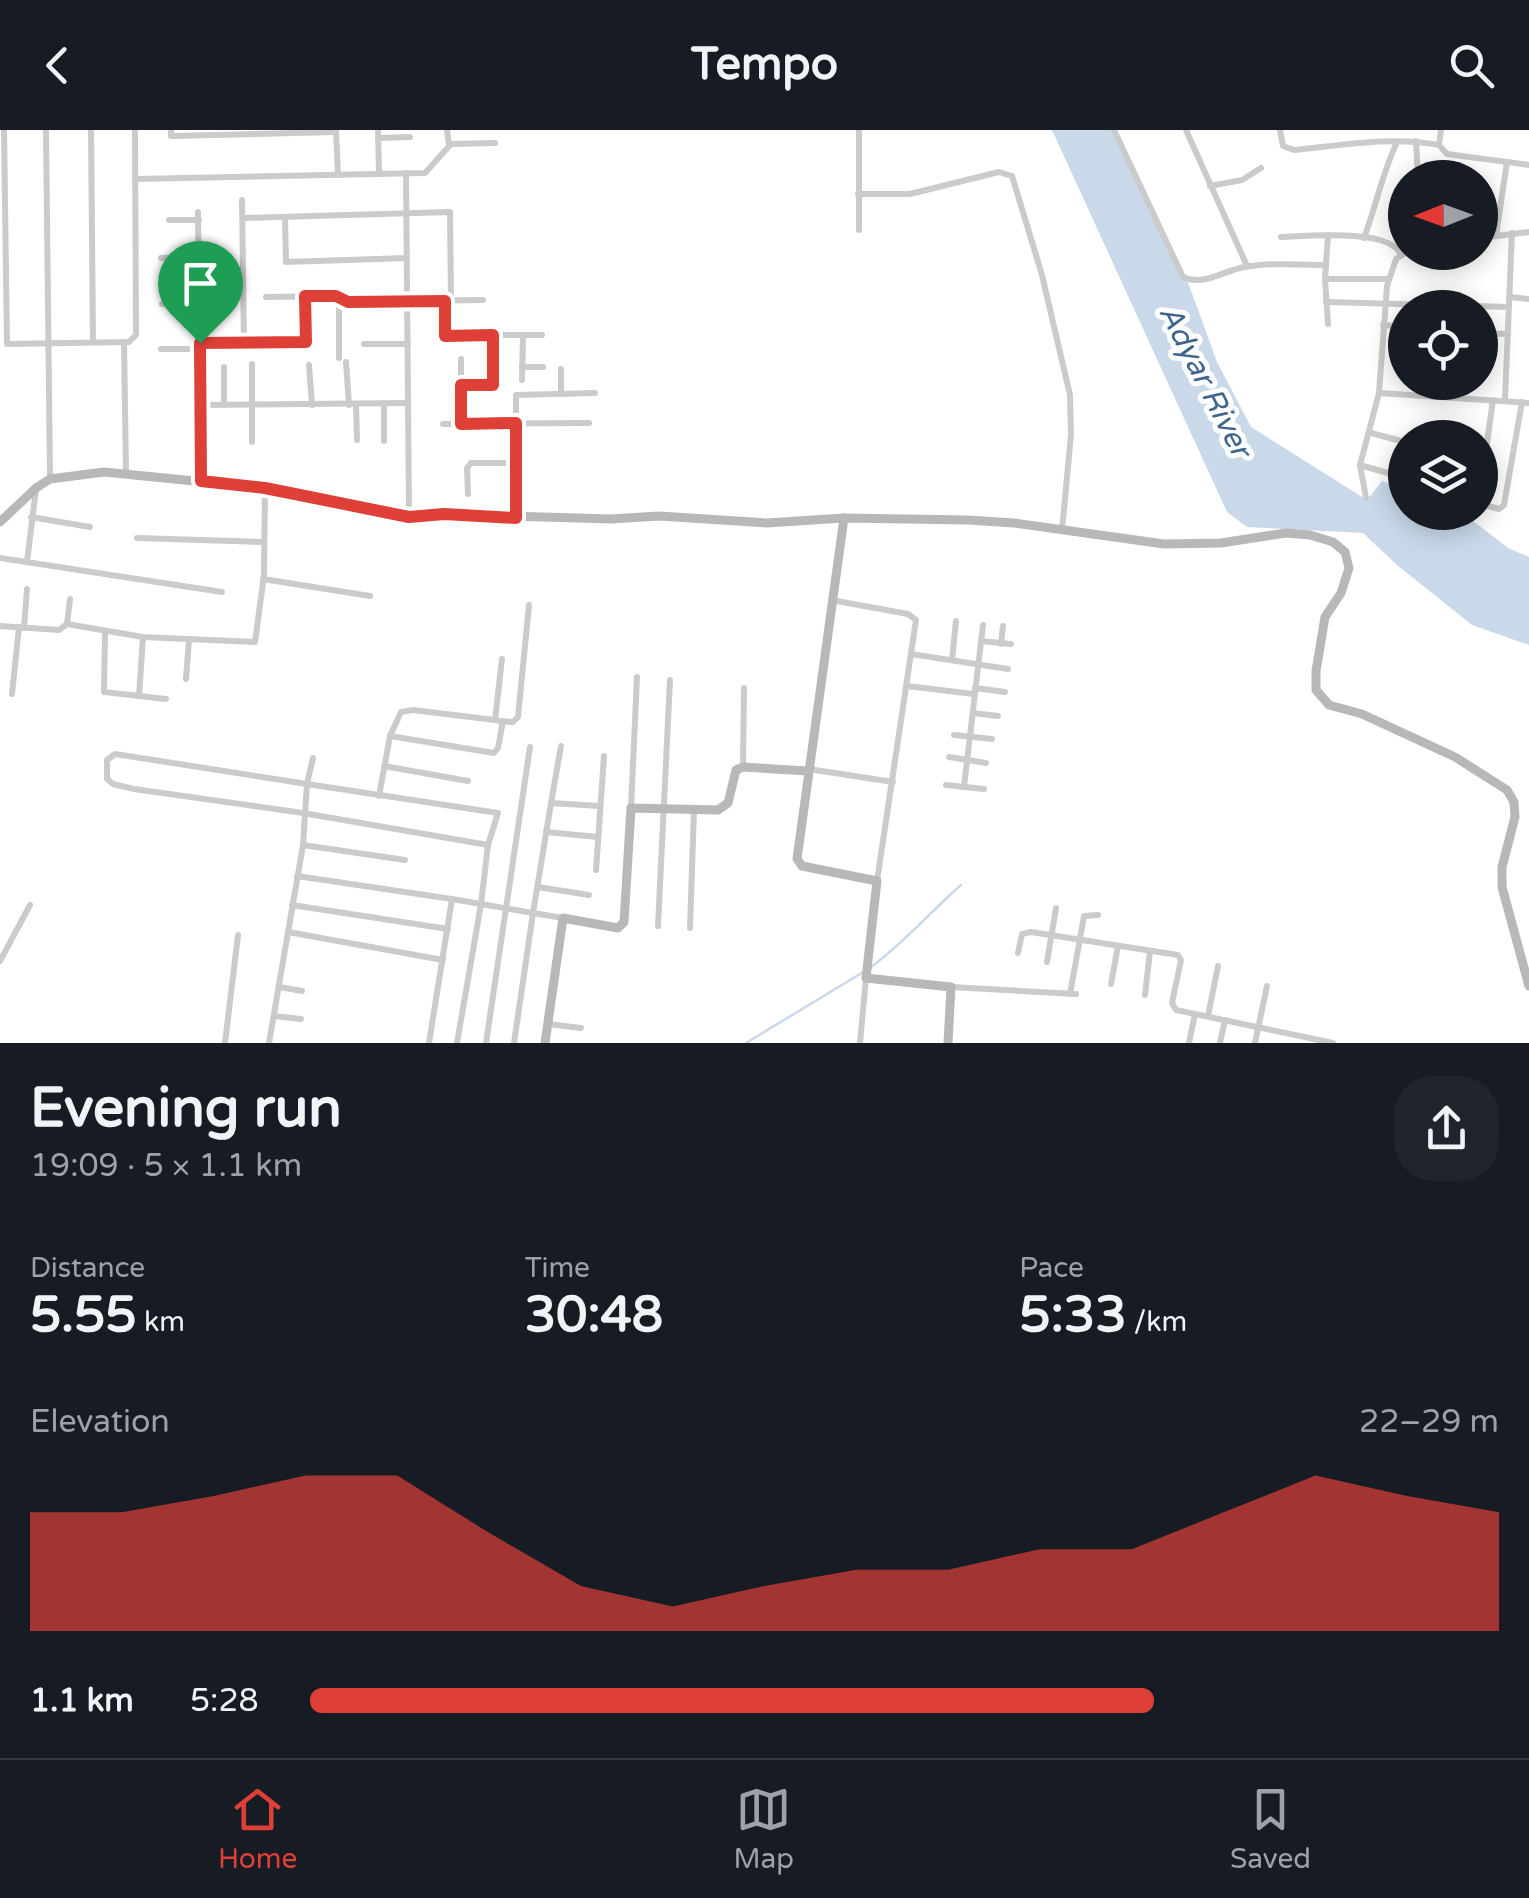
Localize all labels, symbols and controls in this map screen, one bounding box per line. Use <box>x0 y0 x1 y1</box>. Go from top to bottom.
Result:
icon: back <box>30 38 85 93</box>
text: Tempo <box>691 38 838 92</box>
icon: search <box>1444 38 1499 93</box>
north arrow <box>1388 160 1498 270</box>
map controls <box>1388 160 1498 530</box>
pin <box>158 241 243 344</box>
icon: arrive <box>173 256 228 311</box>
button: locate <box>1388 290 1498 400</box>
water label: Adyar River <box>1151 299 1261 466</box>
button: layers <box>1388 420 1498 530</box>
text: Evening run <box>30 1076 342 1142</box>
button: share <box>1394 1076 1499 1181</box>
text: 19:09 · 5 × 1.1 km <box>30 1147 302 1185</box>
text: Distance <box>30 1251 145 1285</box>
text: Time <box>525 1251 590 1285</box>
text: Pace <box>1019 1251 1084 1285</box>
text: 5.55 <box>30 1285 137 1345</box>
text: 30:48 <box>525 1285 663 1345</box>
text: 5:33 <box>1019 1285 1127 1345</box>
text: km <box>137 1305 185 1339</box>
text: /km <box>1127 1305 1187 1339</box>
text: Elevation <box>30 1403 170 1441</box>
text: 22–29 m <box>1359 1403 1499 1441</box>
text: 1.1 km <box>30 1682 134 1720</box>
text: 5:28 <box>190 1682 259 1720</box>
tab: Home <box>218 1782 297 1876</box>
tab: Map <box>733 1782 794 1876</box>
tab: Saved <box>1230 1782 1311 1876</box>

